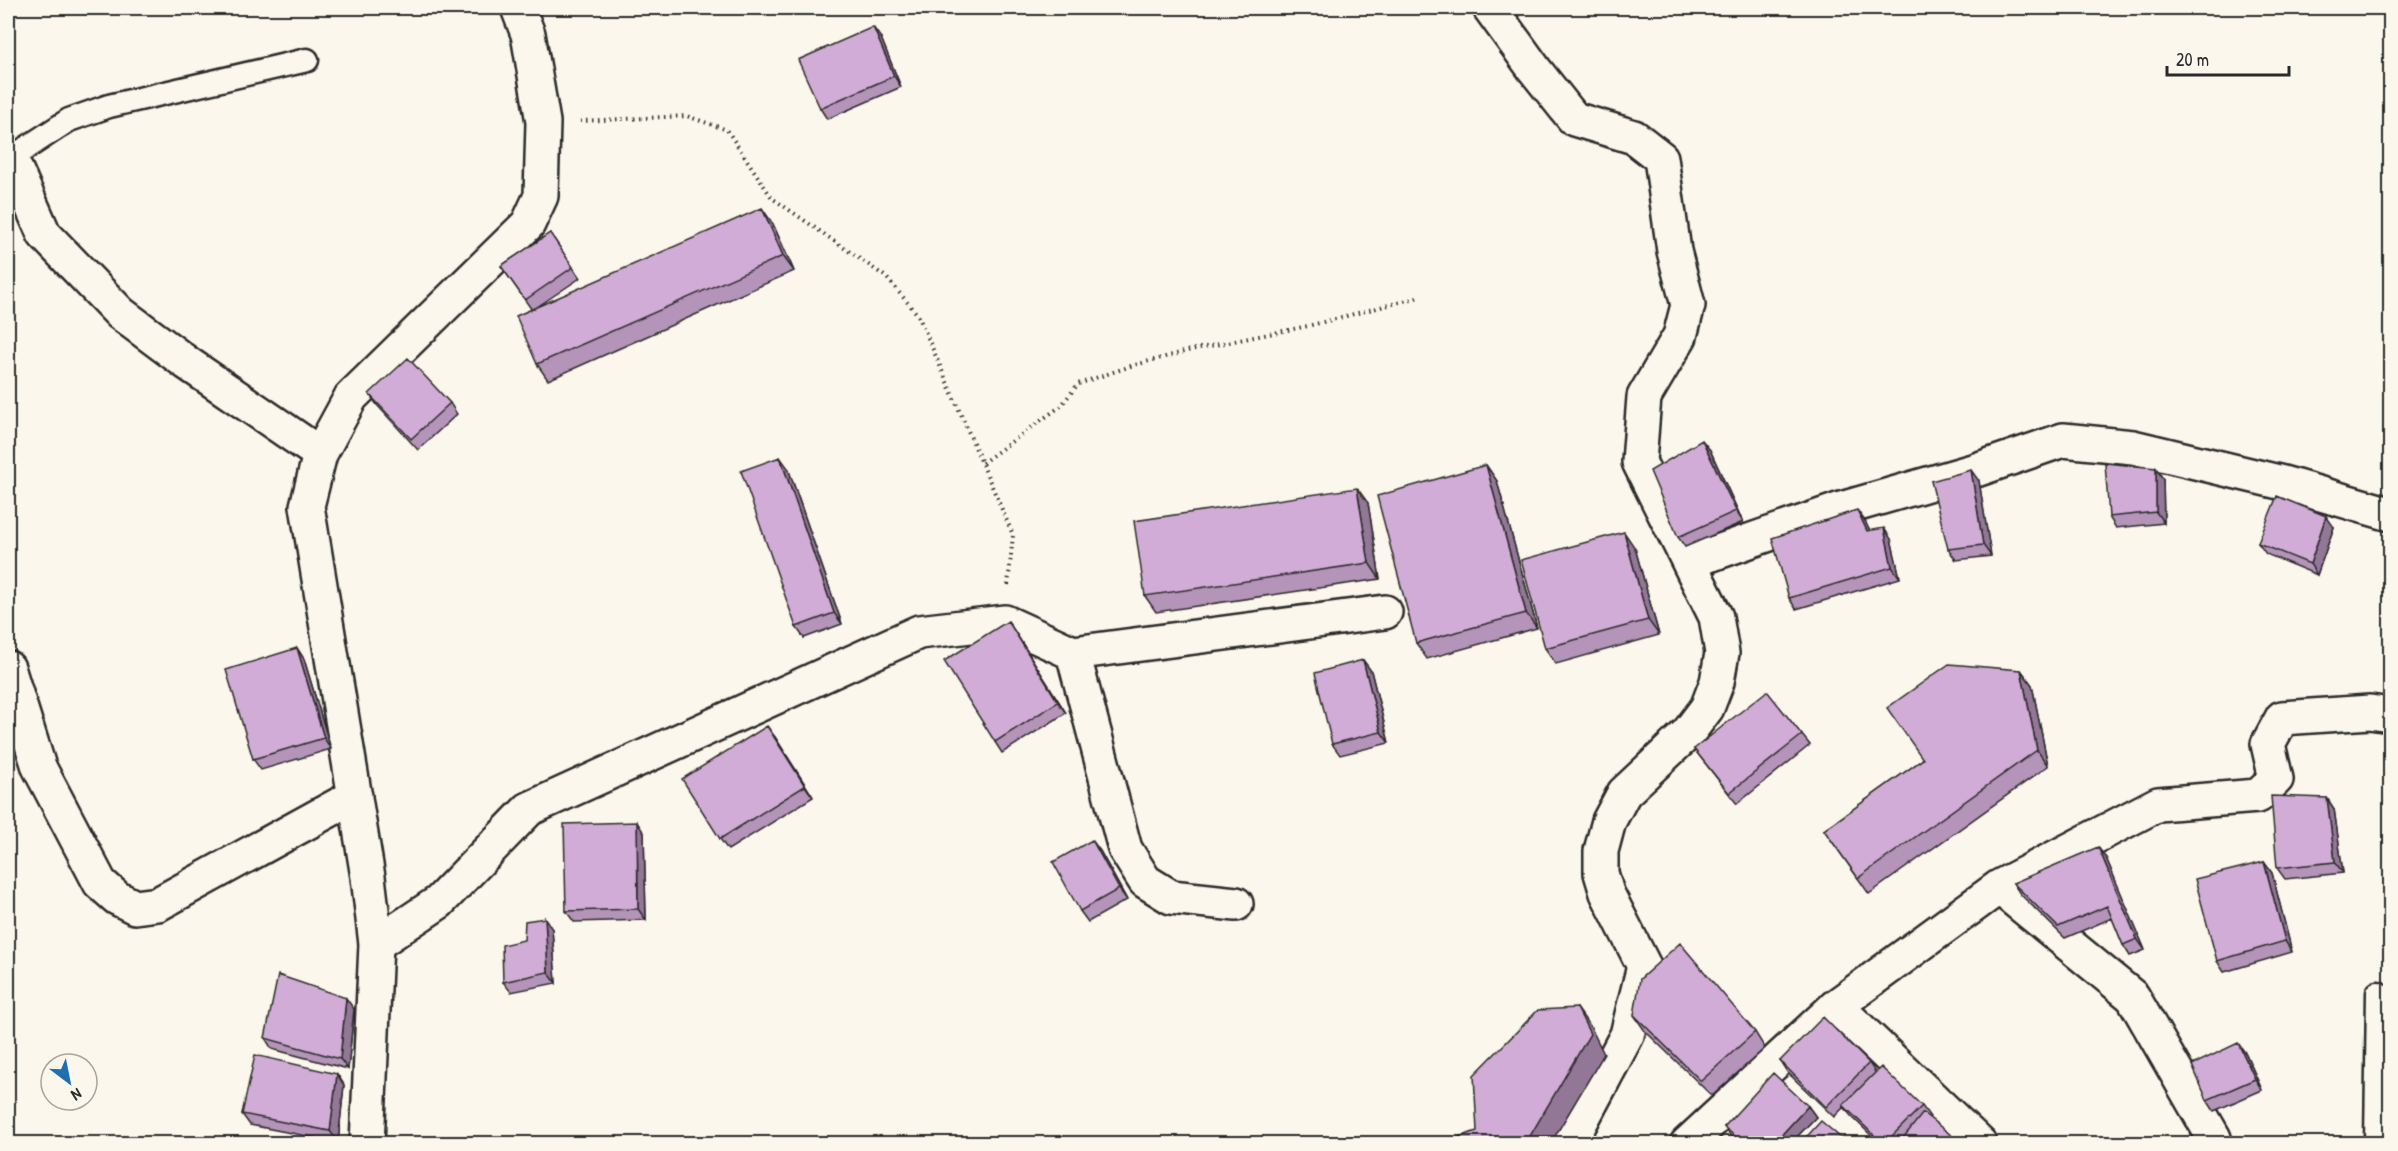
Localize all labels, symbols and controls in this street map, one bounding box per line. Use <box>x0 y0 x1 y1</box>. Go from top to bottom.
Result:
scale bar <box>2167 39 2288 77</box>
text: 20 m <box>2176 47 2209 72</box>
north arrow <box>39 1052 99 1112</box>
text: N <box>67 1083 86 1107</box>

